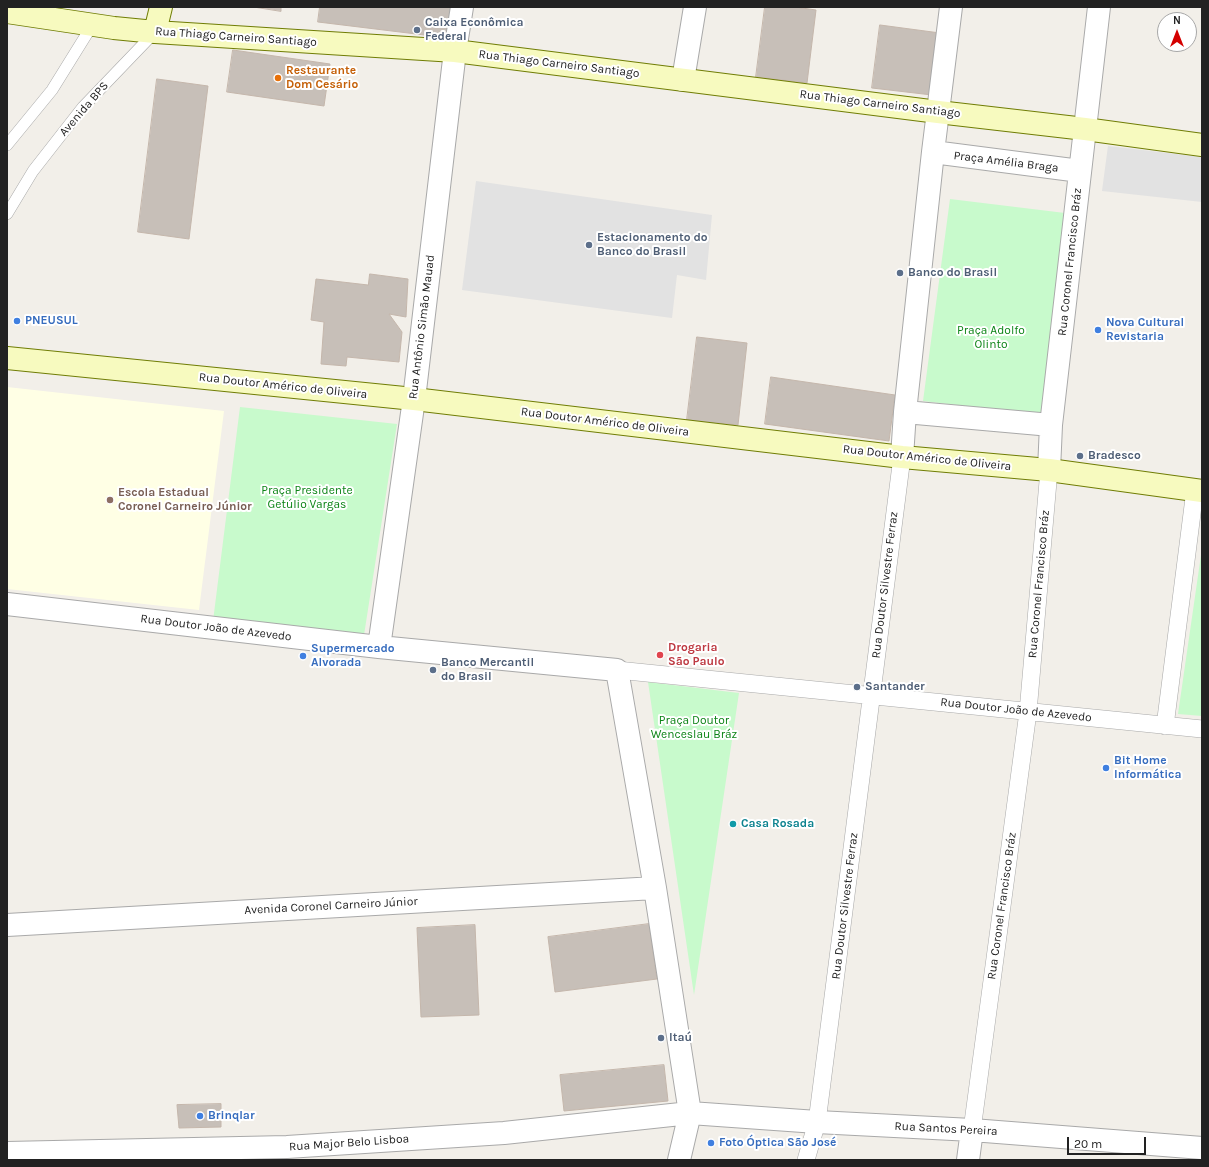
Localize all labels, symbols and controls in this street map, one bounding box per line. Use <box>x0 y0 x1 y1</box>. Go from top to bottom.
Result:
north arrow <box>1157 12 1197 52</box>
text: N <box>1173 14 1181 27</box>
place label: Caixa Econômica Federal <box>425 16 523 44</box>
street label: Rua Thiago Carneiro Santiago <box>155 24 317 50</box>
marker: Caixa Econômica Federal <box>412 25 422 35</box>
street label: Rua Thiago Carneiro Santiago <box>478 47 640 81</box>
place label: Restaurante Dom Cesário <box>286 64 358 92</box>
marker: Restaurante Dom Cesário <box>273 73 283 83</box>
street label: Avenida BPS <box>56 79 112 139</box>
street label: Rua Thiago Carneiro Santiago <box>799 87 961 121</box>
street label: Praça Amélia Braga <box>953 148 1059 176</box>
street label: Rua Coronel Francisco Bráz <box>1055 187 1085 337</box>
place label: Estacionamento do Banco do Brasil <box>597 231 708 259</box>
marker: Estacionamento do Banco do Brasil <box>584 240 594 250</box>
street label: Rua Antônio Simão Mauad <box>406 254 438 400</box>
place label: Banco do Brasil <box>908 266 997 280</box>
marker: Banco do Brasil <box>895 268 905 278</box>
place label: PNEUSUL <box>25 314 78 328</box>
marker: PNEUSUL <box>12 316 22 326</box>
place label: Nova Cultural Revistaria <box>1106 316 1184 344</box>
park label: Praça Adolfo Olinto <box>957 324 1025 352</box>
marker: Nova Cultural Revistaria <box>1093 325 1103 335</box>
street label: Rua Doutor Américo de Oliveira <box>198 370 368 402</box>
street label: Rua Doutor Américo de Oliveira <box>520 405 690 439</box>
street label: Rua Doutor Américo de Oliveira <box>842 442 1012 474</box>
place label: Bradesco <box>1088 449 1141 463</box>
marker: Bradesco <box>1075 451 1085 461</box>
park label: Praça Presidente Getúlio Vargas <box>261 484 353 512</box>
place label: Escola Estadual Coronel Carneiro Júnior <box>118 486 252 514</box>
marker: Escola Estadual Coronel Carneiro Júnior <box>105 495 115 505</box>
street label: Rua Coronel Francisco Bráz <box>1025 509 1053 659</box>
street label: Rua Doutor Silvestre Ferraz <box>869 511 901 659</box>
street label: Rua Doutor João de Azevedo <box>140 612 292 644</box>
place label: Drogaria São Paulo <box>668 641 724 669</box>
place label: Supermercado Alvorada <box>311 642 395 670</box>
marker: Drogaria São Paulo <box>655 650 665 660</box>
marker: Supermercado Alvorada <box>298 651 308 661</box>
place label: Banco Mercantil do Brasil <box>441 656 534 684</box>
marker: Banco Mercantil do Brasil <box>428 665 438 675</box>
place label: Santander <box>865 680 925 694</box>
marker: Santander <box>852 682 862 692</box>
street label: Rua Doutor João de Azevedo <box>940 695 1092 725</box>
park label: Praça Doutor Wenceslau Bráz <box>651 714 737 742</box>
place label: Bit Home Informática <box>1114 754 1181 782</box>
marker: Bit Home Informática <box>1101 763 1111 773</box>
place label: Casa Rosada <box>741 817 814 831</box>
marker: Casa Rosada <box>728 819 738 829</box>
street label: Rua Coronel Francisco Bráz <box>985 831 1019 981</box>
street label: Rua Doutor Silvestre Ferraz <box>829 832 861 980</box>
street label: Avenida Coronel Carneiro Júnior <box>244 894 418 918</box>
place label: Itaú <box>669 1031 692 1045</box>
marker: Itaú <box>656 1033 666 1043</box>
place label: Brinqlar <box>208 1109 255 1123</box>
marker: Brinqlar <box>195 1111 205 1121</box>
street label: Rua Santos Pereira <box>894 1119 998 1139</box>
scale bar <box>1069 1129 1148 1155</box>
street label: Rua Major Belo Lisboa <box>288 1132 410 1154</box>
place label: Foto Óptica São José <box>719 1136 836 1150</box>
text: 20 m <box>1074 1137 1102 1151</box>
marker: Foto Óptica São José <box>706 1138 716 1148</box>

